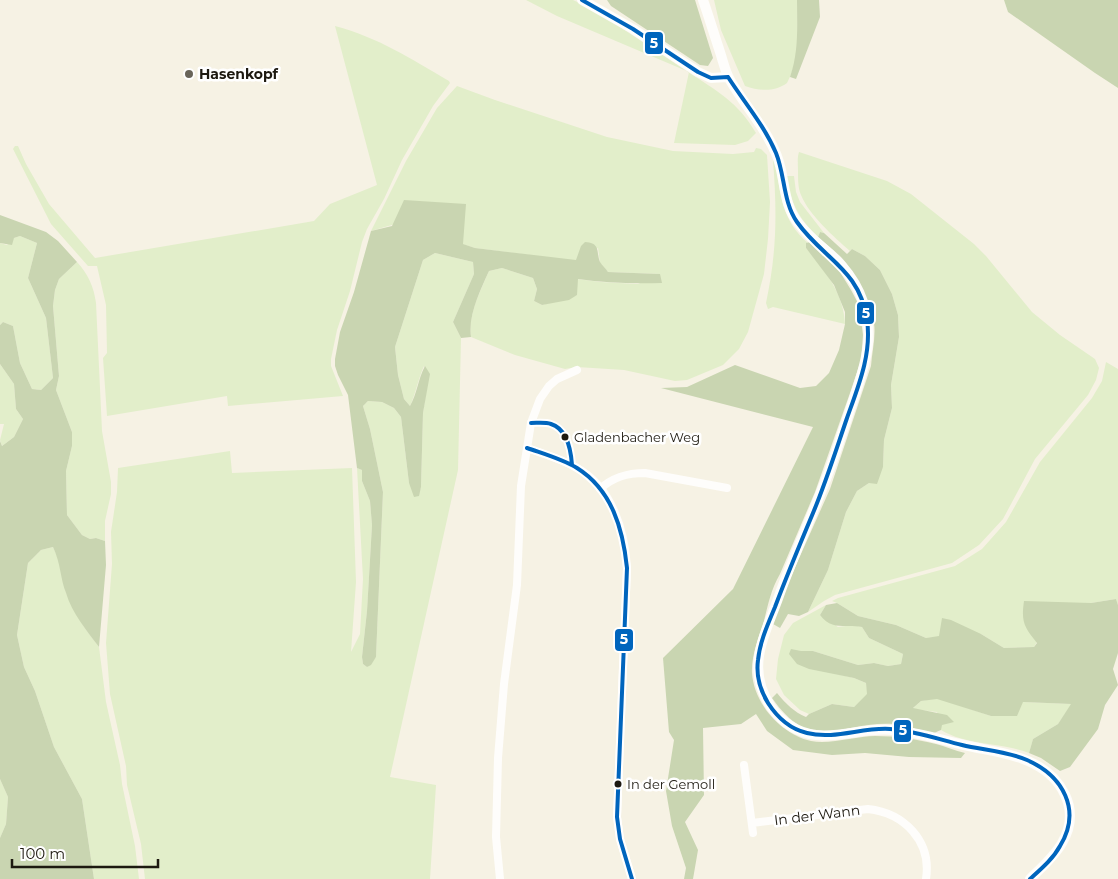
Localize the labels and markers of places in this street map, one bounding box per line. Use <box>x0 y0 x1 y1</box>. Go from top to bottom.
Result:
place label: Hasenkopf <box>199 65 279 83</box>
marker: Hasenkopf <box>183 68 195 80</box>
place label: Gladenbacher Weg <box>574 429 700 445</box>
marker: Gladenbacher Weg <box>560 432 570 442</box>
place label: In der Gemoll <box>627 776 715 792</box>
marker: In der Gemoll <box>613 779 623 789</box>

